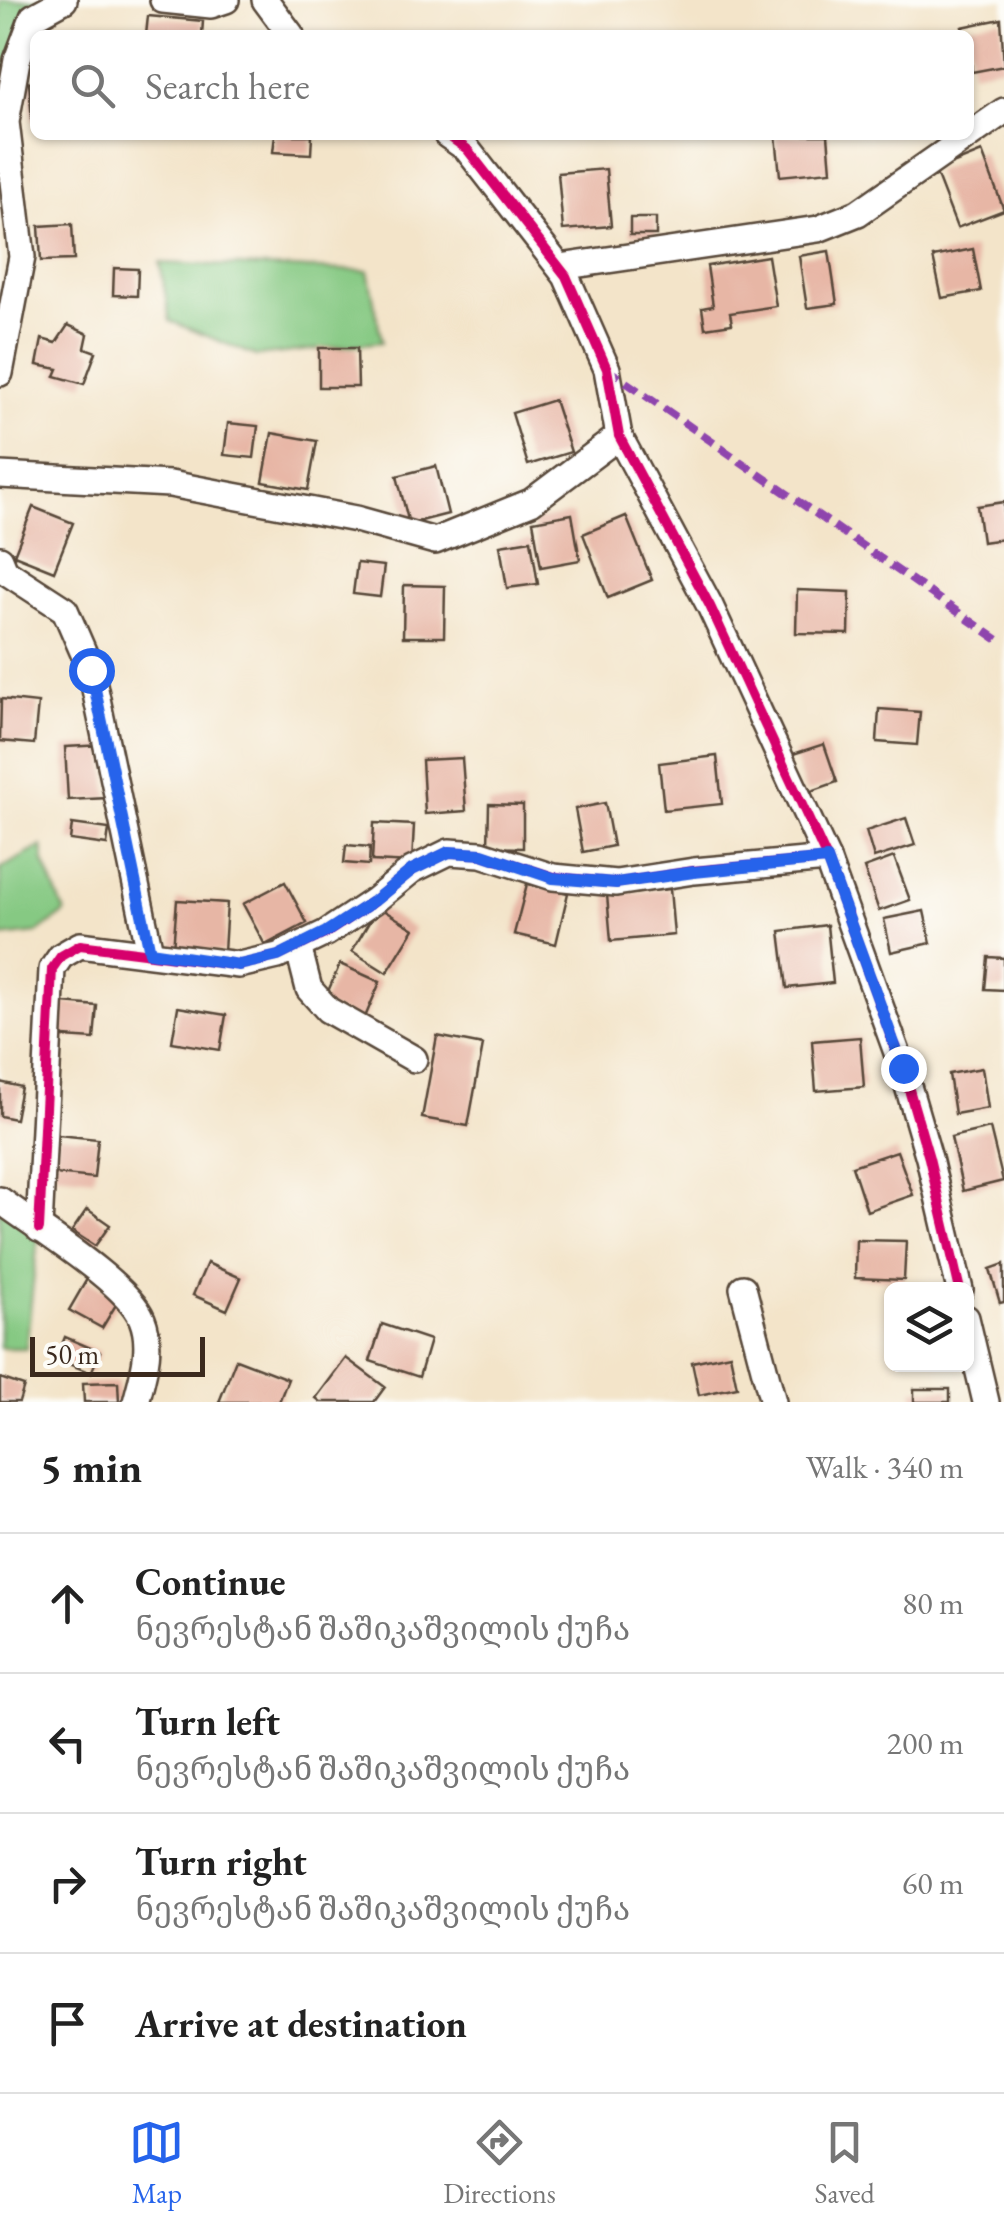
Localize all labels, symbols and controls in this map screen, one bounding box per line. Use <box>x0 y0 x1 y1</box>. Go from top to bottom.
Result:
search box <box>30 30 974 140</box>
icon: search <box>65 58 120 113</box>
text: Search here <box>145 61 310 110</box>
route start <box>69 648 115 694</box>
route end <box>881 1046 927 1092</box>
map controls <box>884 1282 974 1372</box>
button: layers <box>884 1282 974 1372</box>
scale bar <box>30 1332 205 1376</box>
text: 50 m <box>45 1336 99 1372</box>
text: 5 min <box>40 1440 142 1495</box>
text: Walk · 340 m <box>806 1446 964 1488</box>
text: Continue <box>135 1557 286 1606</box>
icon: ahead <box>40 1576 95 1631</box>
text: 80 m <box>902 1582 964 1624</box>
text: ნევრესტან შაშიკაშვილის ქუჩა <box>135 1608 630 1650</box>
text: Turn left <box>135 1697 280 1746</box>
icon: left <box>40 1716 95 1771</box>
text: 200 m <box>887 1722 964 1764</box>
text: ნევრესტან შაშიკაშვილის ქუჩა <box>135 1748 630 1790</box>
text: Turn right <box>135 1837 307 1886</box>
icon: right <box>40 1856 95 1911</box>
text: 60 m <box>902 1862 964 1904</box>
text: ნევრესტან შაშიკაშვილის ქუჩა <box>135 1888 630 1930</box>
icon: arrive <box>40 1996 95 2051</box>
text: Arrive at destination <box>135 1999 467 2048</box>
tab: Map <box>129 2115 184 2211</box>
tab: Directions <box>443 2115 556 2211</box>
tab: Saved <box>815 2115 875 2211</box>

